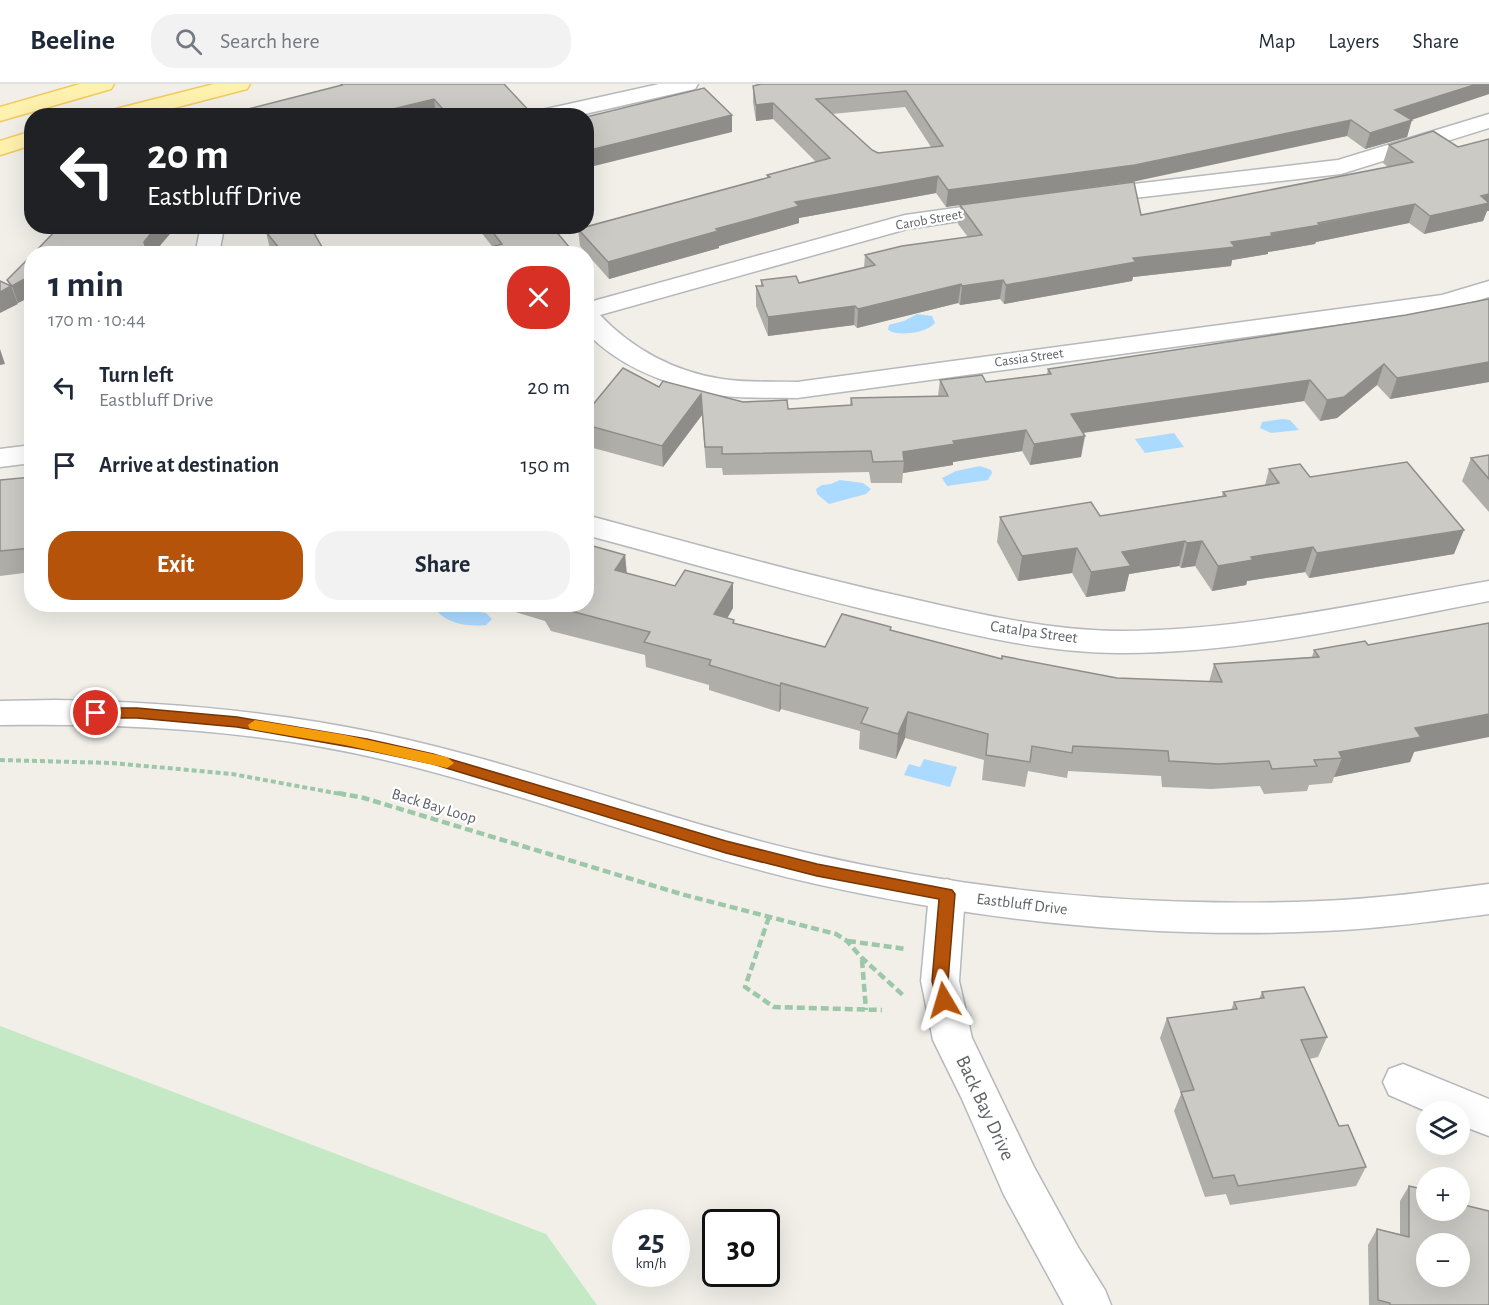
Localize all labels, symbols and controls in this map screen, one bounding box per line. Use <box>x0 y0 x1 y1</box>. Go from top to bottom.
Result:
search box <box>151 14 571 68</box>
icon: search <box>172 25 205 58</box>
text: Beeline <box>30 27 115 55</box>
text: Search here <box>220 30 320 52</box>
text: Map <box>1259 31 1295 52</box>
text: Layers <box>1328 31 1379 52</box>
text: Share <box>1412 31 1459 52</box>
icon: left <box>48 132 126 210</box>
text: 20 m <box>147 134 229 176</box>
text: Eastbluff Drive <box>147 183 302 210</box>
street label: Carob Street <box>895 207 964 233</box>
button: close <box>507 266 570 329</box>
text: 1 min <box>48 267 124 303</box>
text: 170 m · 10:44 <box>48 310 146 330</box>
street label: Cassia Street <box>994 346 1065 370</box>
text: Turn left <box>99 364 173 386</box>
icon: left <box>48 371 81 404</box>
text: 20 m <box>527 376 570 398</box>
text: Eastbluff Drive <box>99 390 213 410</box>
icon: arrive <box>48 449 81 482</box>
text: Arrive at destination <box>99 454 279 476</box>
text: 150 m <box>520 454 570 476</box>
button: Exit <box>48 531 303 600</box>
button: Share <box>315 531 570 600</box>
street label: Catalpa Street <box>989 618 1079 646</box>
pin <box>70 687 121 738</box>
icon: arrive <box>79 696 112 729</box>
street label: Back Bay Loop <box>389 786 478 827</box>
street label: Eastbluff Drive <box>976 890 1068 918</box>
position arrow <box>912 968 976 1032</box>
street label: Back Bay Drive <box>952 1052 1018 1164</box>
map controls <box>1416 1101 1470 1287</box>
button: layers <box>1416 1101 1470 1155</box>
button: + <box>1416 1167 1470 1221</box>
speed limit sign: 30 <box>702 1209 780 1287</box>
text: 25 <box>637 1226 665 1256</box>
button: − <box>1416 1233 1470 1287</box>
text: km/h <box>636 1256 666 1271</box>

